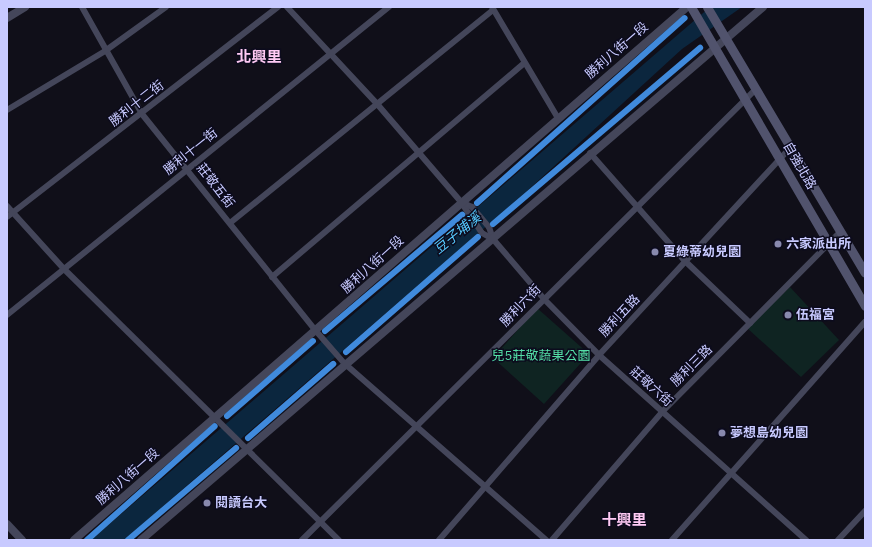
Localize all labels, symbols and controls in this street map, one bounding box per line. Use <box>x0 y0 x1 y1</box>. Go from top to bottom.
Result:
street label: 勝利八街一段 <box>582 20 652 82</box>
district label: 北興里 <box>237 48 281 66</box>
street label: 勝利十二街 <box>107 78 167 130</box>
street label: 勝利十一街 <box>161 125 221 179</box>
street label: 自強北路 <box>779 140 819 192</box>
street label: 莊敬五街 <box>193 161 237 211</box>
water label: 豆子埔溪 <box>430 209 484 257</box>
street label: 勝利八街一段 <box>339 233 407 297</box>
place label: 六家派出所 <box>786 236 851 252</box>
marker: 六家派出所 <box>773 239 783 249</box>
place label: 夏綠蒂幼兒園 <box>663 244 741 260</box>
marker: 夏綠蒂幼兒園 <box>650 247 660 257</box>
street label: 勝利六街 <box>497 282 545 330</box>
street label: 勝利五路 <box>597 292 643 340</box>
place label: 伍福宮 <box>796 307 835 323</box>
marker: 伍福宮 <box>783 310 793 320</box>
street label: 勝利三路 <box>668 342 716 390</box>
park label: 兒5莊敬蔬果公園 <box>492 348 590 364</box>
street label: 莊敬六街 <box>626 364 676 410</box>
place label: 夢想島幼兒園 <box>730 425 808 441</box>
marker: 夢想島幼兒園 <box>717 428 727 438</box>
street label: 勝利八街一段 <box>93 446 163 508</box>
place label: 閱讀台大 <box>215 495 267 511</box>
marker: 閱讀台大 <box>202 498 212 508</box>
district label: 十興里 <box>602 511 646 529</box>

